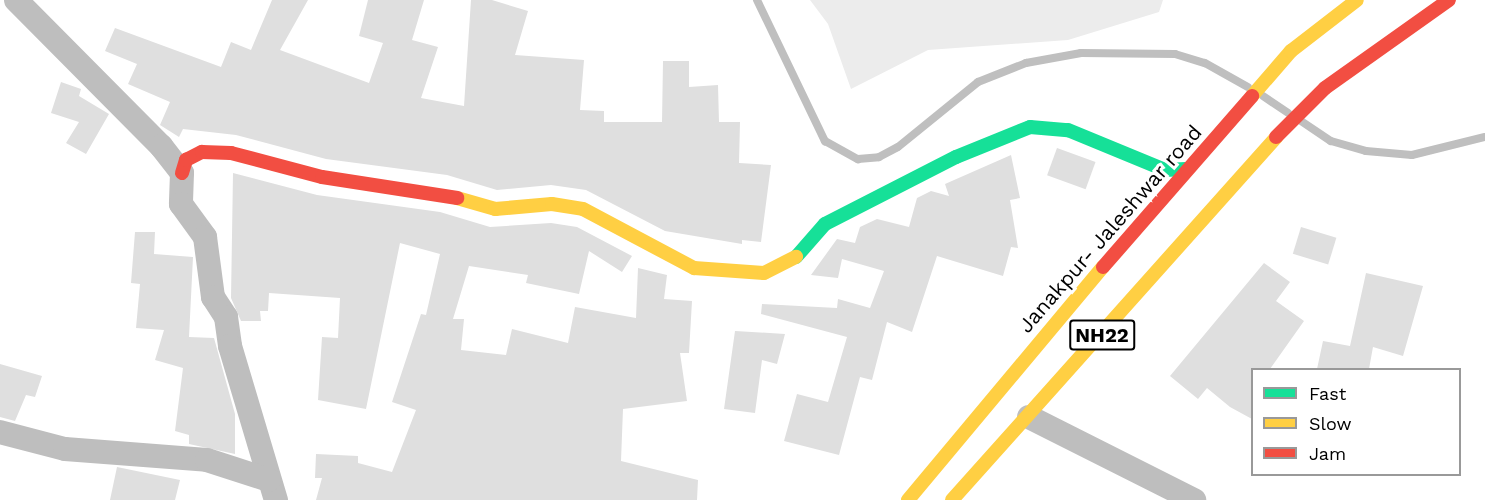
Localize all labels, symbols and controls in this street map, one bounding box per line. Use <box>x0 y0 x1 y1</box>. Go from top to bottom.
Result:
street label: Janakpur- Jaleshwar road <box>1013 120 1207 338</box>
road number: NH22 <box>1069 318 1135 352</box>
legend <box>1251 368 1461 476</box>
text: Fast <box>1309 383 1346 404</box>
text: Slow <box>1309 413 1352 434</box>
text: Jam <box>1309 443 1346 464</box>

